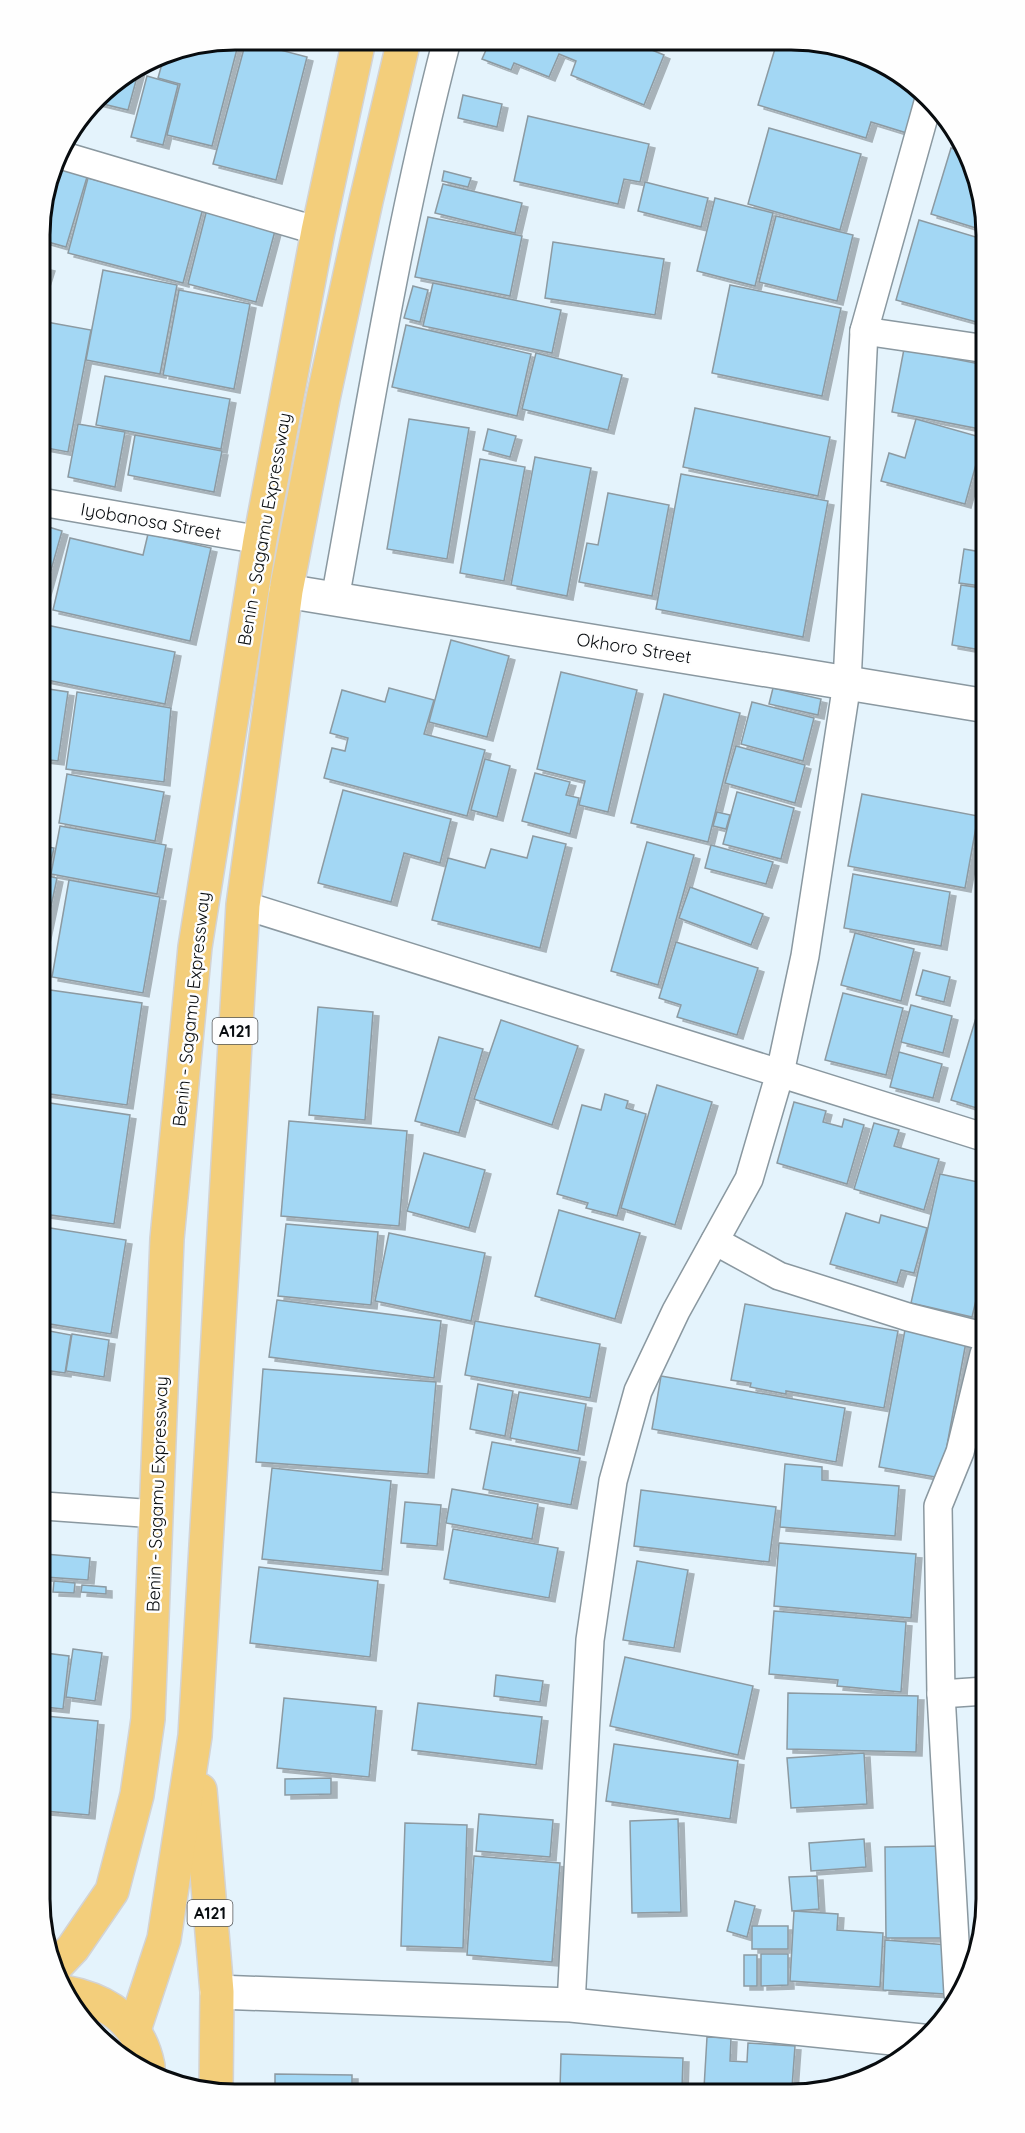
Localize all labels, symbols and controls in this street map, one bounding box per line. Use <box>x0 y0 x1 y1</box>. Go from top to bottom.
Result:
street label: Benin - Sagamu Expressway <box>232 411 296 647</box>
street label: Iyobanosa Street <box>79 497 223 545</box>
street label: Okhoro Street <box>575 628 693 668</box>
street label: Benin - Sagamu Expressway <box>167 890 215 1128</box>
road number: A121 <box>212 1018 258 1044</box>
street label: Benin - Sagamu Expressway <box>141 1376 173 1612</box>
road number: A121 <box>188 1900 232 1926</box>

